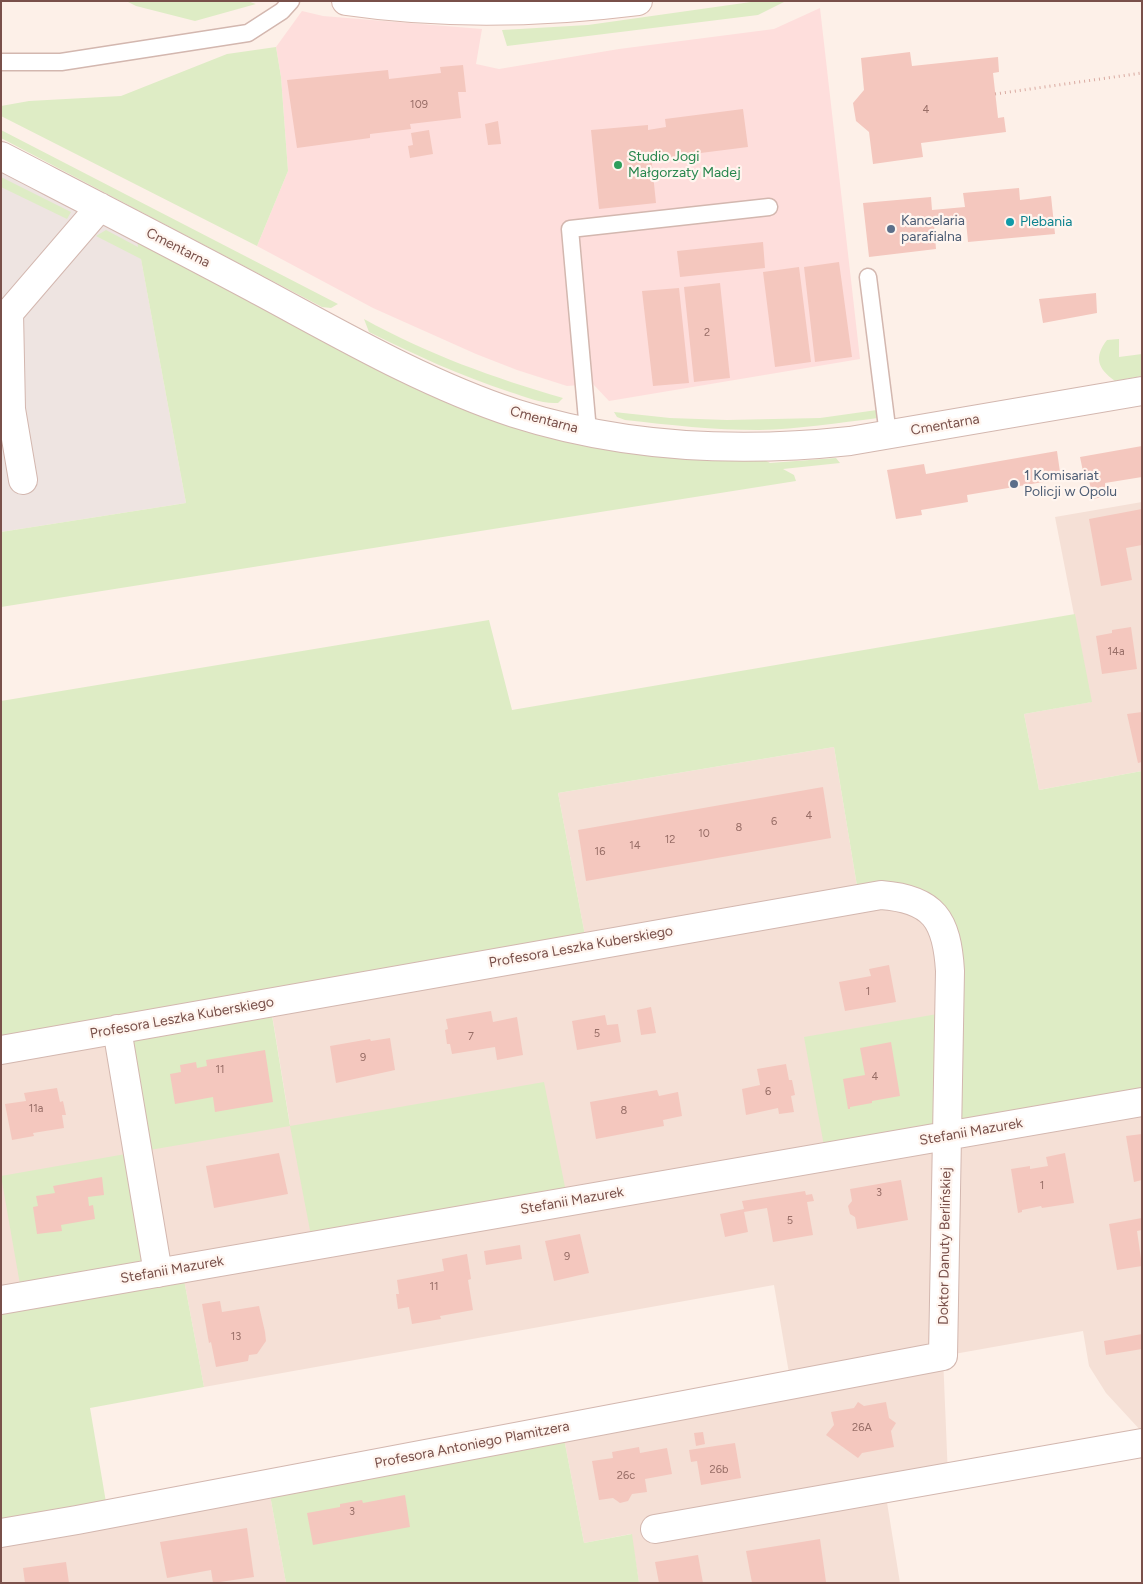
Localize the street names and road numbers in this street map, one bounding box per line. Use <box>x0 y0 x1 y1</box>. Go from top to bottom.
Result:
street label: Cmentarna <box>143 225 213 271</box>
street label: Cmentarna <box>508 403 580 437</box>
street label: Cmentarna <box>909 411 981 439</box>
street label: Profesora Leszka Kuberskiego <box>488 923 674 971</box>
street label: Profesora Leszka Kuberskiego <box>89 994 275 1042</box>
street label: Stefanii Mazurek <box>918 1115 1024 1149</box>
street label: Doktor Danuty Berlińskiej <box>935 1167 955 1325</box>
street label: Stefanii Mazurek <box>519 1184 625 1218</box>
street label: Stefanii Mazurek <box>119 1253 225 1287</box>
street label: Profesora Antoniego Plamitzera <box>373 1418 571 1472</box>

